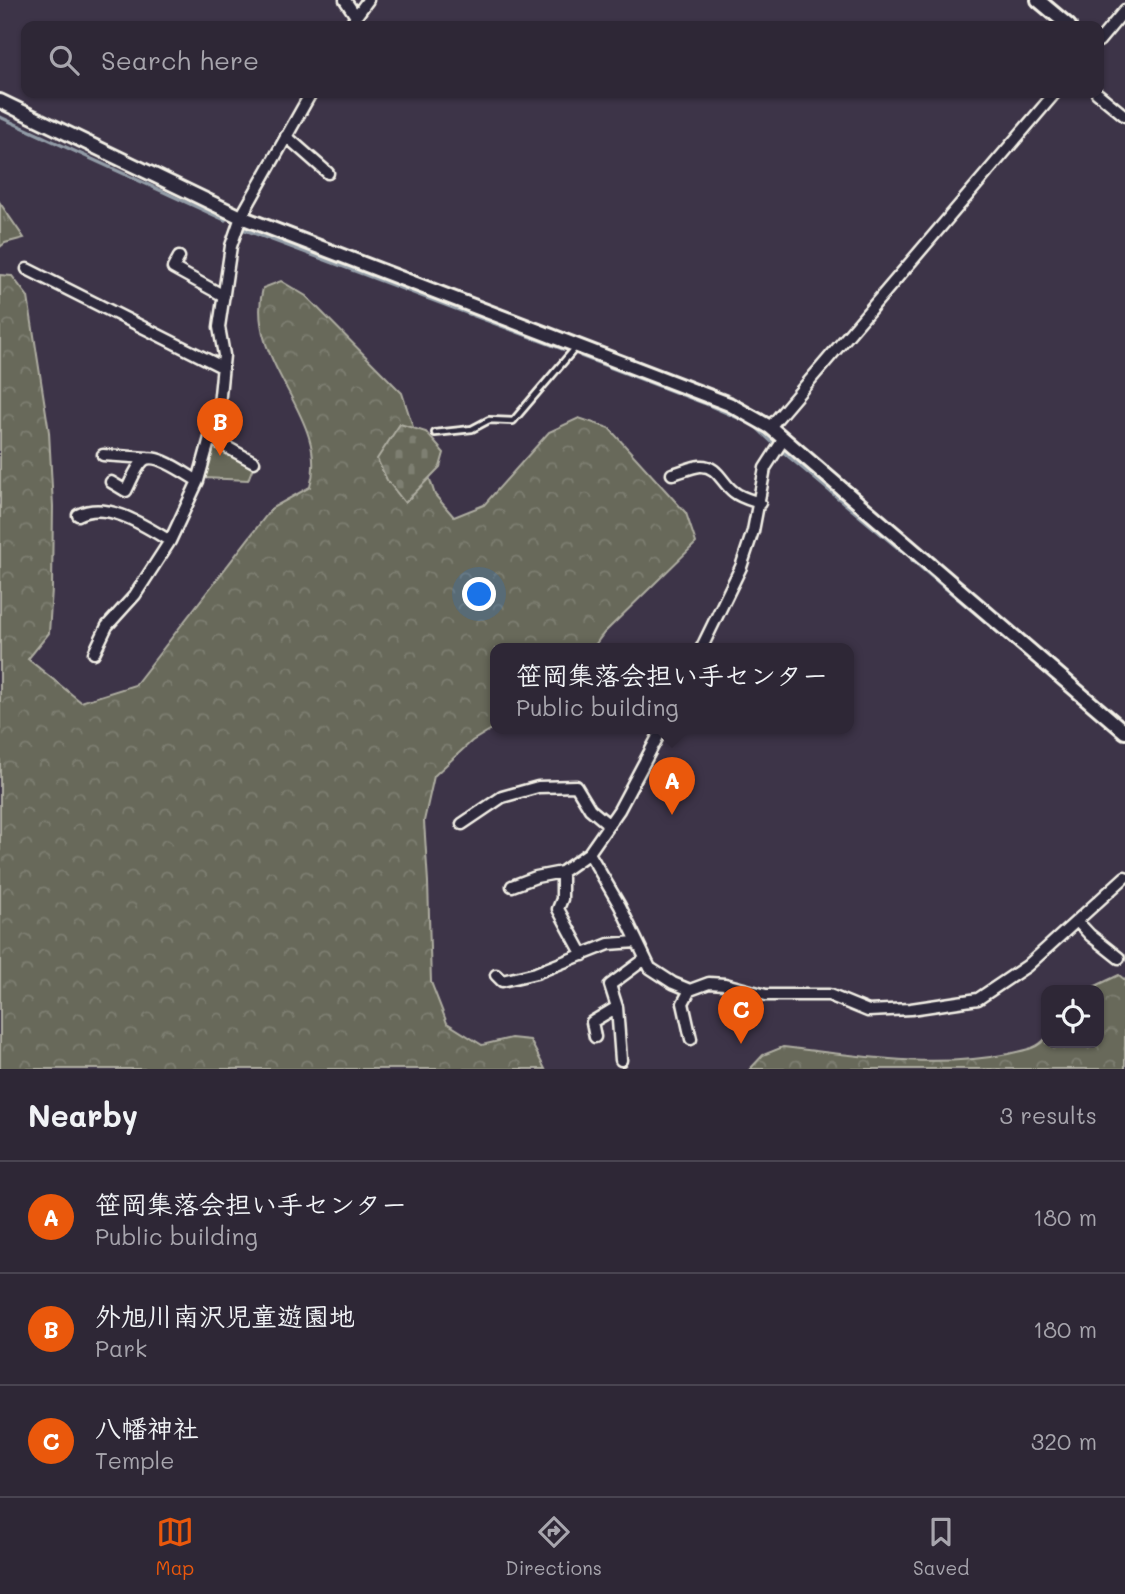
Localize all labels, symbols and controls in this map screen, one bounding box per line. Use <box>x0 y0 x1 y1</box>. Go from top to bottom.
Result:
search box <box>21 21 1104 98</box>
icon: search <box>45 41 83 79</box>
text: Search here <box>101 43 259 77</box>
pin: B <box>197 398 243 456</box>
your location <box>462 577 496 611</box>
popup <box>490 643 854 734</box>
text: 笹岡集落会担い手センター <box>516 658 828 692</box>
text: Public building <box>516 692 679 722</box>
pin: A <box>649 757 695 815</box>
map controls <box>1041 985 1104 1048</box>
button: locate <box>1041 985 1104 1048</box>
pin: C <box>718 986 764 1044</box>
text: Nearby <box>28 1095 138 1135</box>
text: 3 results <box>1000 1100 1097 1130</box>
text: 笹岡集落会担い手センター <box>95 1187 407 1221</box>
text: A <box>43 1202 59 1232</box>
text: 180 m <box>1033 1202 1097 1232</box>
text: Public building <box>95 1221 258 1251</box>
text: 外旭川南沢児童遊園地 <box>95 1299 355 1333</box>
text: B <box>43 1314 59 1344</box>
text: 180 m <box>1033 1314 1097 1344</box>
text: Park <box>95 1333 147 1363</box>
text: 八幡神社 <box>95 1411 199 1445</box>
text: C <box>42 1426 60 1456</box>
text: 320 m <box>1031 1426 1097 1456</box>
text: Temple <box>95 1445 175 1475</box>
tab: Map <box>156 1513 194 1580</box>
tab: Directions <box>505 1513 602 1580</box>
tab: Saved <box>913 1513 969 1580</box>

